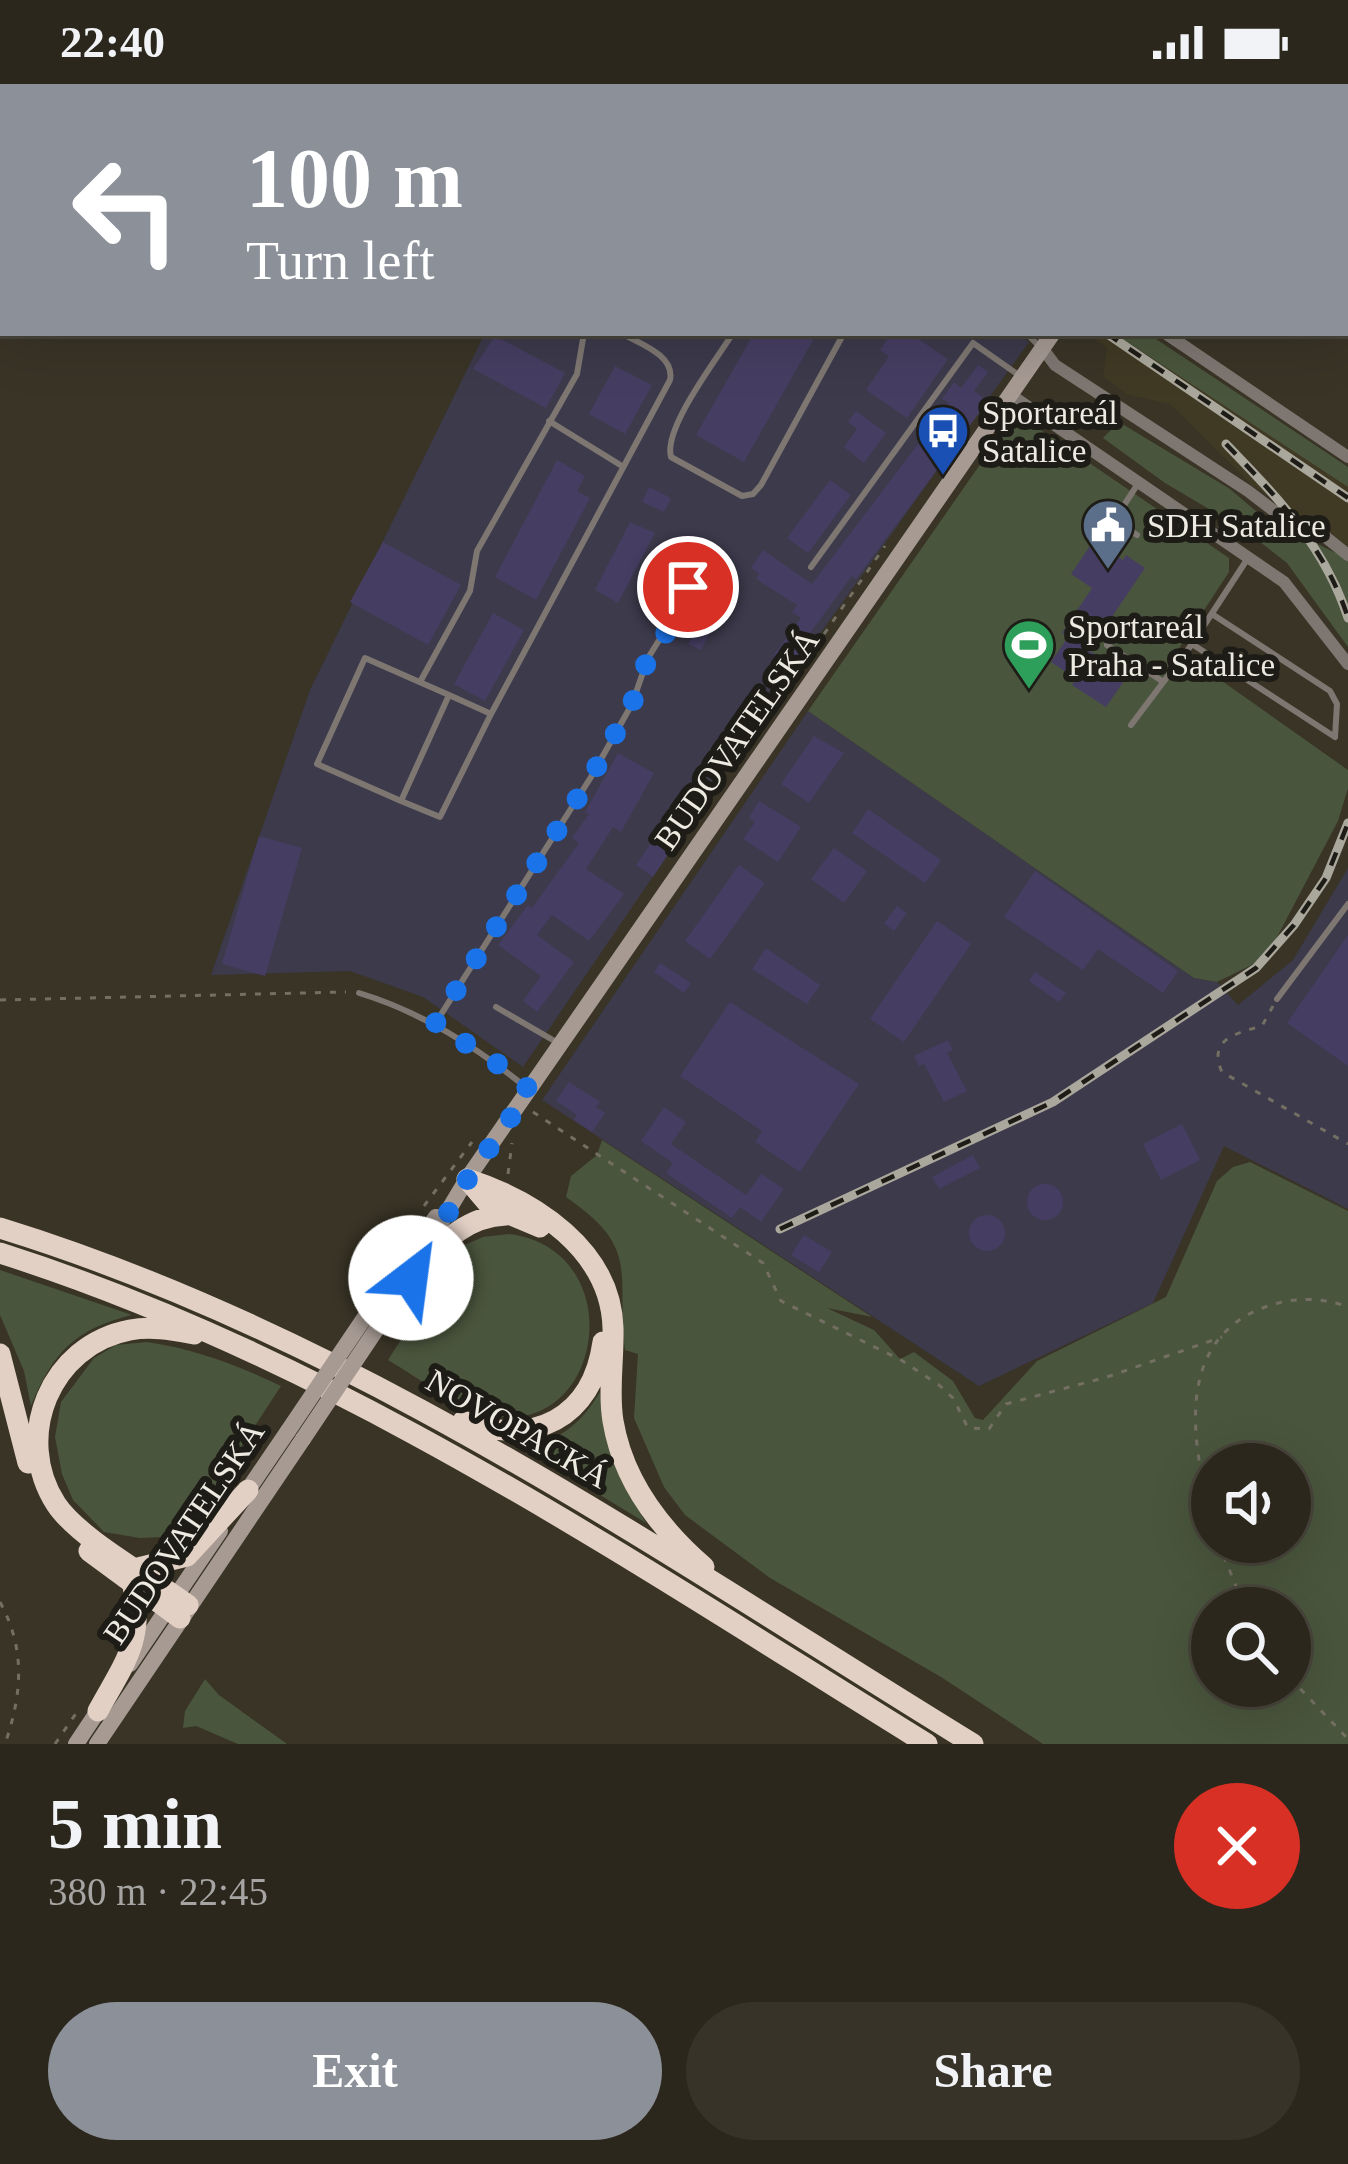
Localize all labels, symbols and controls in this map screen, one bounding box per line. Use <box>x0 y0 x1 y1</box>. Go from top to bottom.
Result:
text: 22:40 <box>60 17 165 67</box>
icon: left <box>48 132 204 288</box>
text: 100 m <box>246 132 463 225</box>
text: Turn left <box>246 231 435 291</box>
place label: Sportareál Satalice <box>982 395 1118 469</box>
bus stop icon: Sportareál Satalice <box>915 403 971 477</box>
public building icon: SDH Satalice <box>1080 497 1136 571</box>
place label: SDH Satalice <box>1147 508 1326 544</box>
pin <box>637 536 739 638</box>
icon: arrive <box>655 554 721 620</box>
place label: Sportareál Praha - Satalice <box>1068 609 1275 683</box>
sports icon: Sportareál Praha - Satalice <box>1001 617 1057 691</box>
street label: BUDOVATELSKÁ <box>648 623 826 856</box>
position arrow <box>348 1215 474 1341</box>
street label: NOVOPACKÁ <box>420 1362 615 1496</box>
street label: BUDOVATELSKÁ <box>96 1415 271 1650</box>
map controls <box>1191 1443 1311 1707</box>
button: sound <box>1191 1443 1311 1563</box>
button: search <box>1191 1587 1311 1707</box>
button: close <box>1174 1783 1300 1909</box>
text: 5 min <box>48 1784 222 1864</box>
text: 380 m · 22:45 <box>48 1870 268 1913</box>
button: Exit <box>48 2002 662 2140</box>
button: Share <box>686 2002 1300 2140</box>

